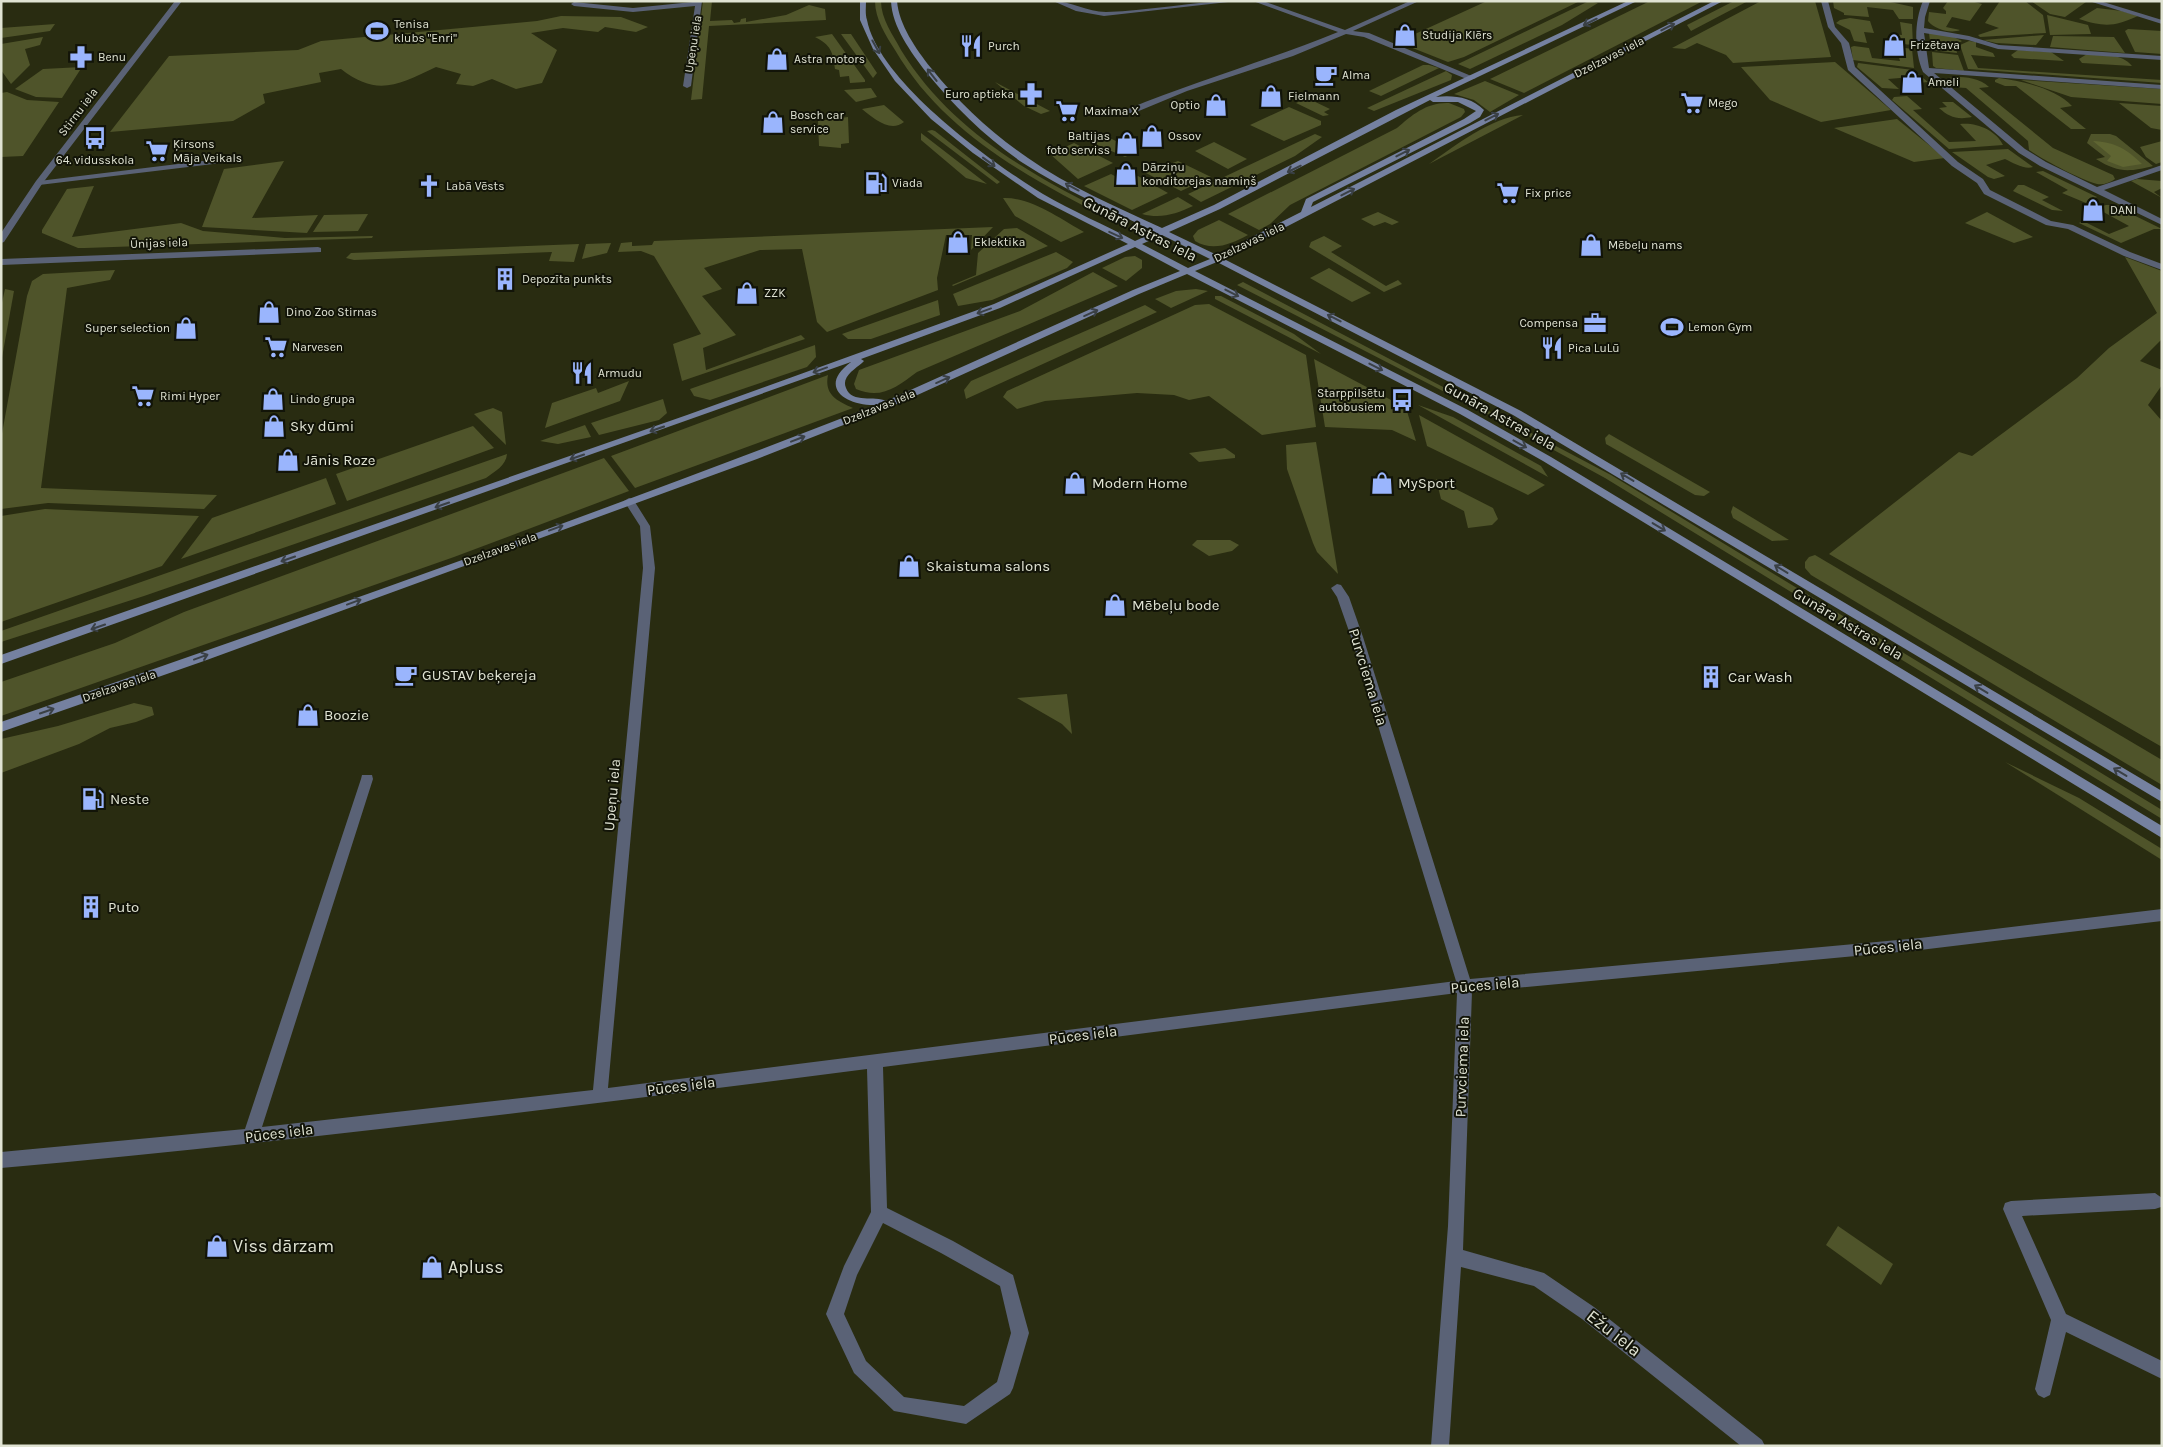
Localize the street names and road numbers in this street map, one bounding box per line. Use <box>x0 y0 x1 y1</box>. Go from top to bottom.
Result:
street label: Upeņu iela <box>682 14 705 74</box>
street label: Dzelzavas iela <box>1572 33 1646 81</box>
street label: Stirnu iela <box>55 85 101 139</box>
street label: Gunāra Astras iela <box>1080 193 1200 265</box>
street label: Dzelzavas iela <box>1211 219 1287 265</box>
street label: Ūnijas iela <box>130 235 188 251</box>
street label: Gunāra Astras iela <box>1441 378 1559 454</box>
street label: Dzelzavas iela <box>841 386 917 428</box>
street label: Dzelzavas iela <box>461 529 539 569</box>
street label: Gunāra Astras iela <box>1790 584 1906 664</box>
street label: Purvciema iela <box>1345 626 1391 728</box>
street label: Dzelzavas iela <box>80 667 158 705</box>
street label: Upeņu iela <box>600 758 624 832</box>
street label: Pūces iela <box>1853 934 1923 960</box>
street label: Pūces iela <box>1450 973 1520 997</box>
street label: Purvciema iela <box>1451 1016 1473 1118</box>
street label: Pūces iela <box>1048 1022 1118 1048</box>
street label: Pūces iela <box>646 1073 716 1099</box>
street label: Pūces iela <box>244 1120 314 1146</box>
street label: Ežu iela <box>1582 1305 1646 1361</box>

